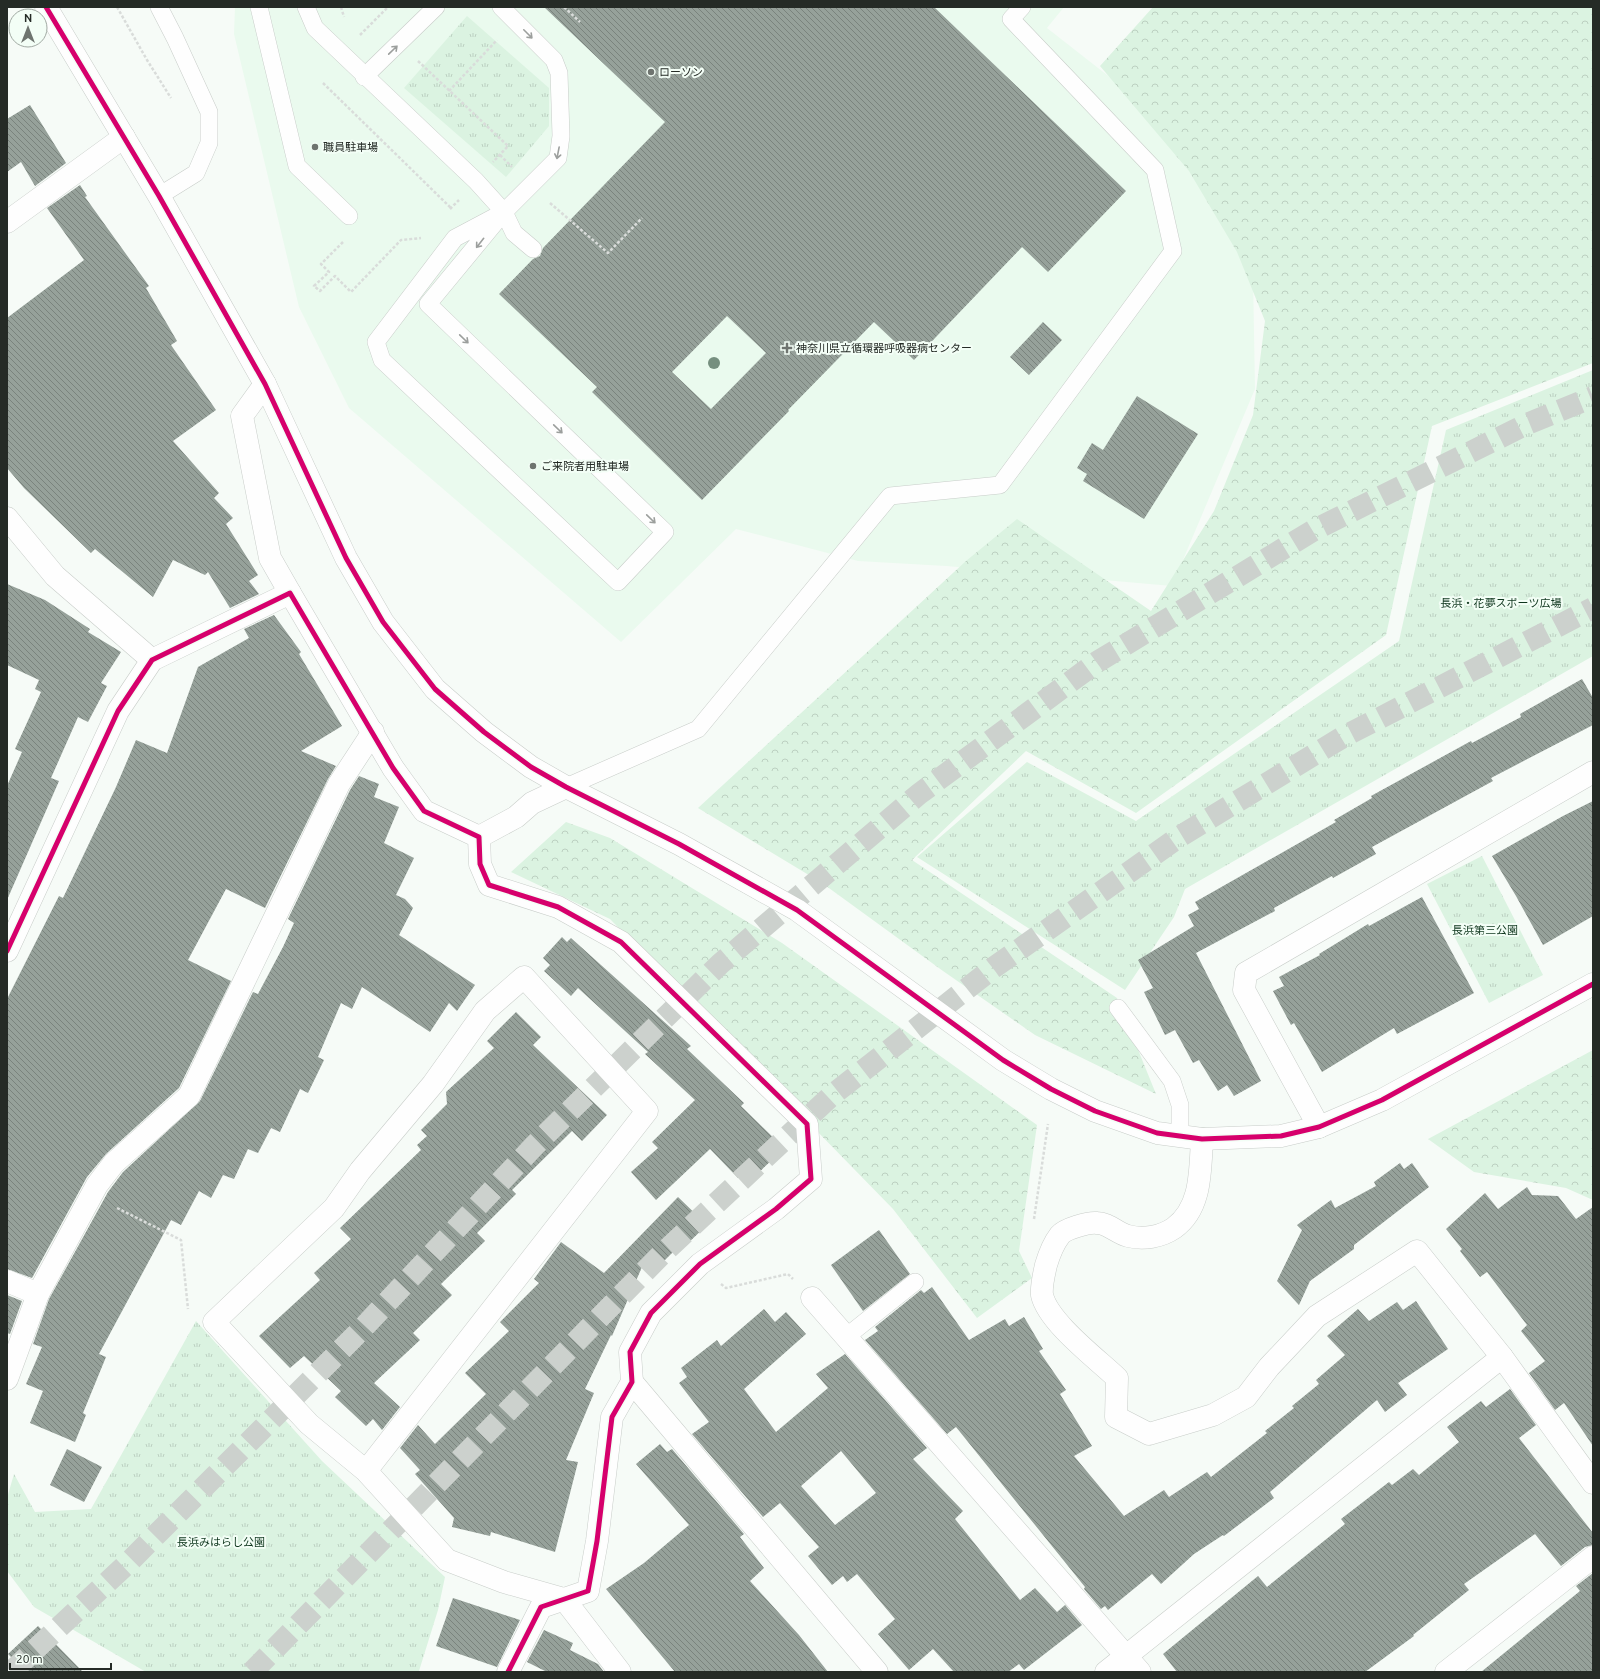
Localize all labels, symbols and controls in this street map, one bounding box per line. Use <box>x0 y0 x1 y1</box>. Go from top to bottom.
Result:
north arrow <box>8 8 48 48</box>
text: N <box>24 12 32 24</box>
one-way arrow <box>524 29 533 39</box>
one-way arrow <box>387 46 397 55</box>
place label: ローソン <box>659 66 703 78</box>
marker: ローソン <box>646 67 656 77</box>
place label: 職員駐車場 <box>323 141 378 153</box>
marker: 職員駐車場 <box>310 142 320 152</box>
one-way arrow <box>554 146 562 159</box>
one-way arrow <box>476 237 484 248</box>
one-way arrow <box>459 334 469 343</box>
marker: 神奈川県立循環器呼吸器病センター <box>781 342 793 354</box>
place label: 神奈川県立循環器呼吸器病センター <box>796 342 972 354</box>
one-way arrow <box>552 424 563 433</box>
place label: ご来院者用駐車場 <box>541 460 629 472</box>
marker: ご来院者用駐車場 <box>528 461 538 471</box>
one-way arrow <box>646 514 656 523</box>
park label: 長浜・花夢スポーツ広場 <box>1441 597 1561 609</box>
park label: 長浜第三公園 <box>1452 924 1518 936</box>
park label: 長浜みはらし公園 <box>177 1536 265 1548</box>
scale bar <box>10 1645 111 1671</box>
text: 20 m <box>16 1652 43 1665</box>

